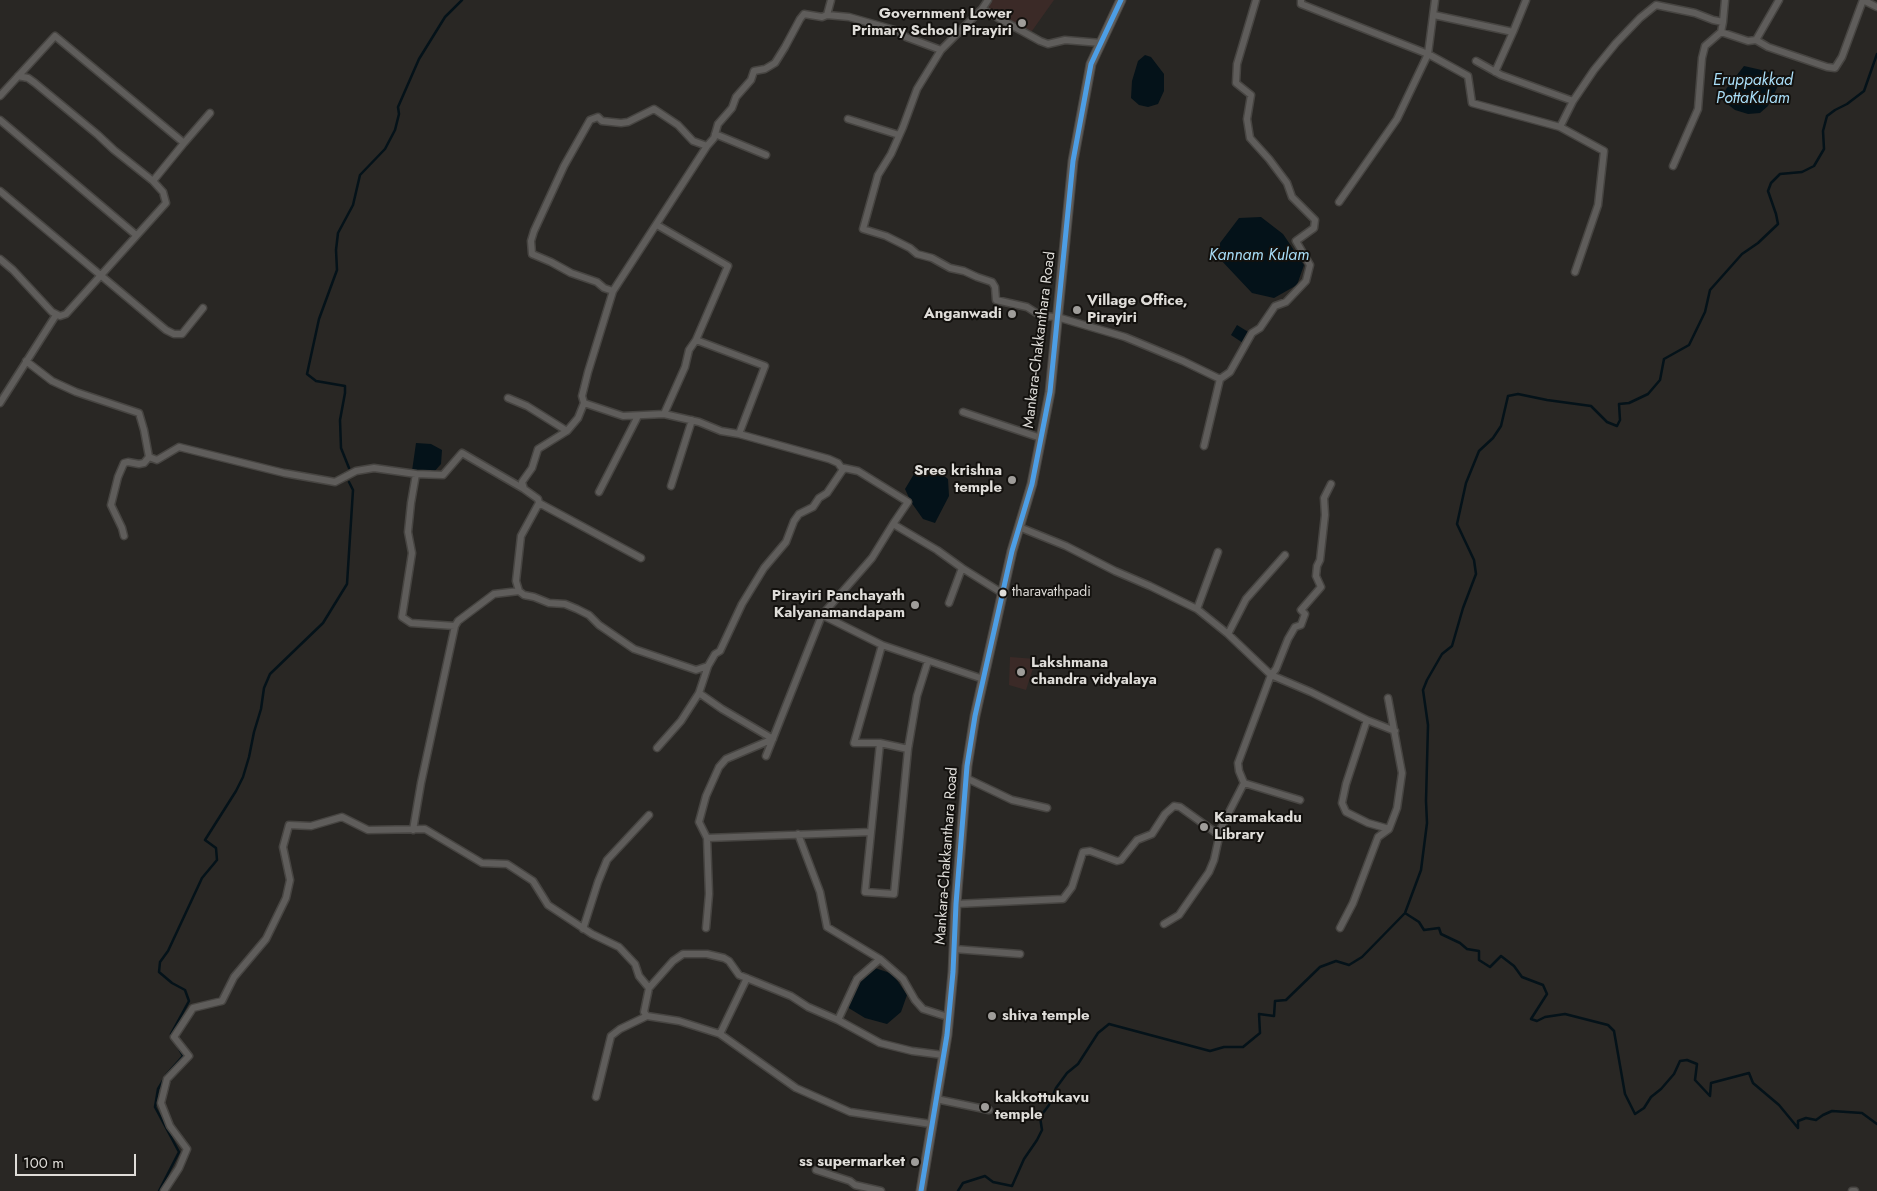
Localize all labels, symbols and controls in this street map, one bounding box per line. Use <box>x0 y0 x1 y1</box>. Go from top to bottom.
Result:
place label: Government Lower Primary School Pirayiri <box>852 5 1012 40</box>
marker: Government Lower Primary School Pirayiri <box>1016 17 1028 29</box>
water label: Eruppakkad PottaKulam <box>1713 71 1793 109</box>
water label: Kannam Kulam <box>1209 246 1309 266</box>
street label: Mankara-Chakkanthara Road <box>1020 251 1060 429</box>
place label: Village Office, Pirayiri <box>1087 292 1187 327</box>
marker: Village Office, Pirayiri <box>1071 304 1083 316</box>
place label: Anganwadi <box>924 305 1002 323</box>
marker: Anganwadi <box>1006 308 1018 320</box>
place label: Sree krishna temple <box>914 462 1002 497</box>
marker: Sree krishna temple <box>1006 474 1018 486</box>
place label: tharavathpadi <box>1012 585 1091 601</box>
place label: Pirayiri Panchayath Kalyanamandapam <box>772 587 905 622</box>
marker: tharavathpadi <box>998 588 1008 598</box>
marker: Pirayiri Panchayath Kalyanamandapam <box>909 599 921 611</box>
place label: Lakshmana chandra vidyalaya <box>1031 654 1157 689</box>
marker: Lakshmana chandra vidyalaya <box>1015 666 1027 678</box>
street label: Mankara-Chakkanthara Road <box>932 767 962 945</box>
place label: Karamakadu Library <box>1214 809 1302 844</box>
marker: Karamakadu Library <box>1198 821 1210 833</box>
place label: shiva temple <box>1002 1007 1090 1025</box>
marker: shiva temple <box>986 1010 998 1022</box>
place label: kakkottukavu temple <box>995 1089 1089 1124</box>
marker: kakkottukavu temple <box>979 1101 991 1113</box>
scale bar <box>18 1144 139 1176</box>
text: 100 m <box>23 1152 64 1174</box>
place label: ss supermarket <box>799 1153 905 1171</box>
marker: ss supermarket <box>909 1156 921 1168</box>

